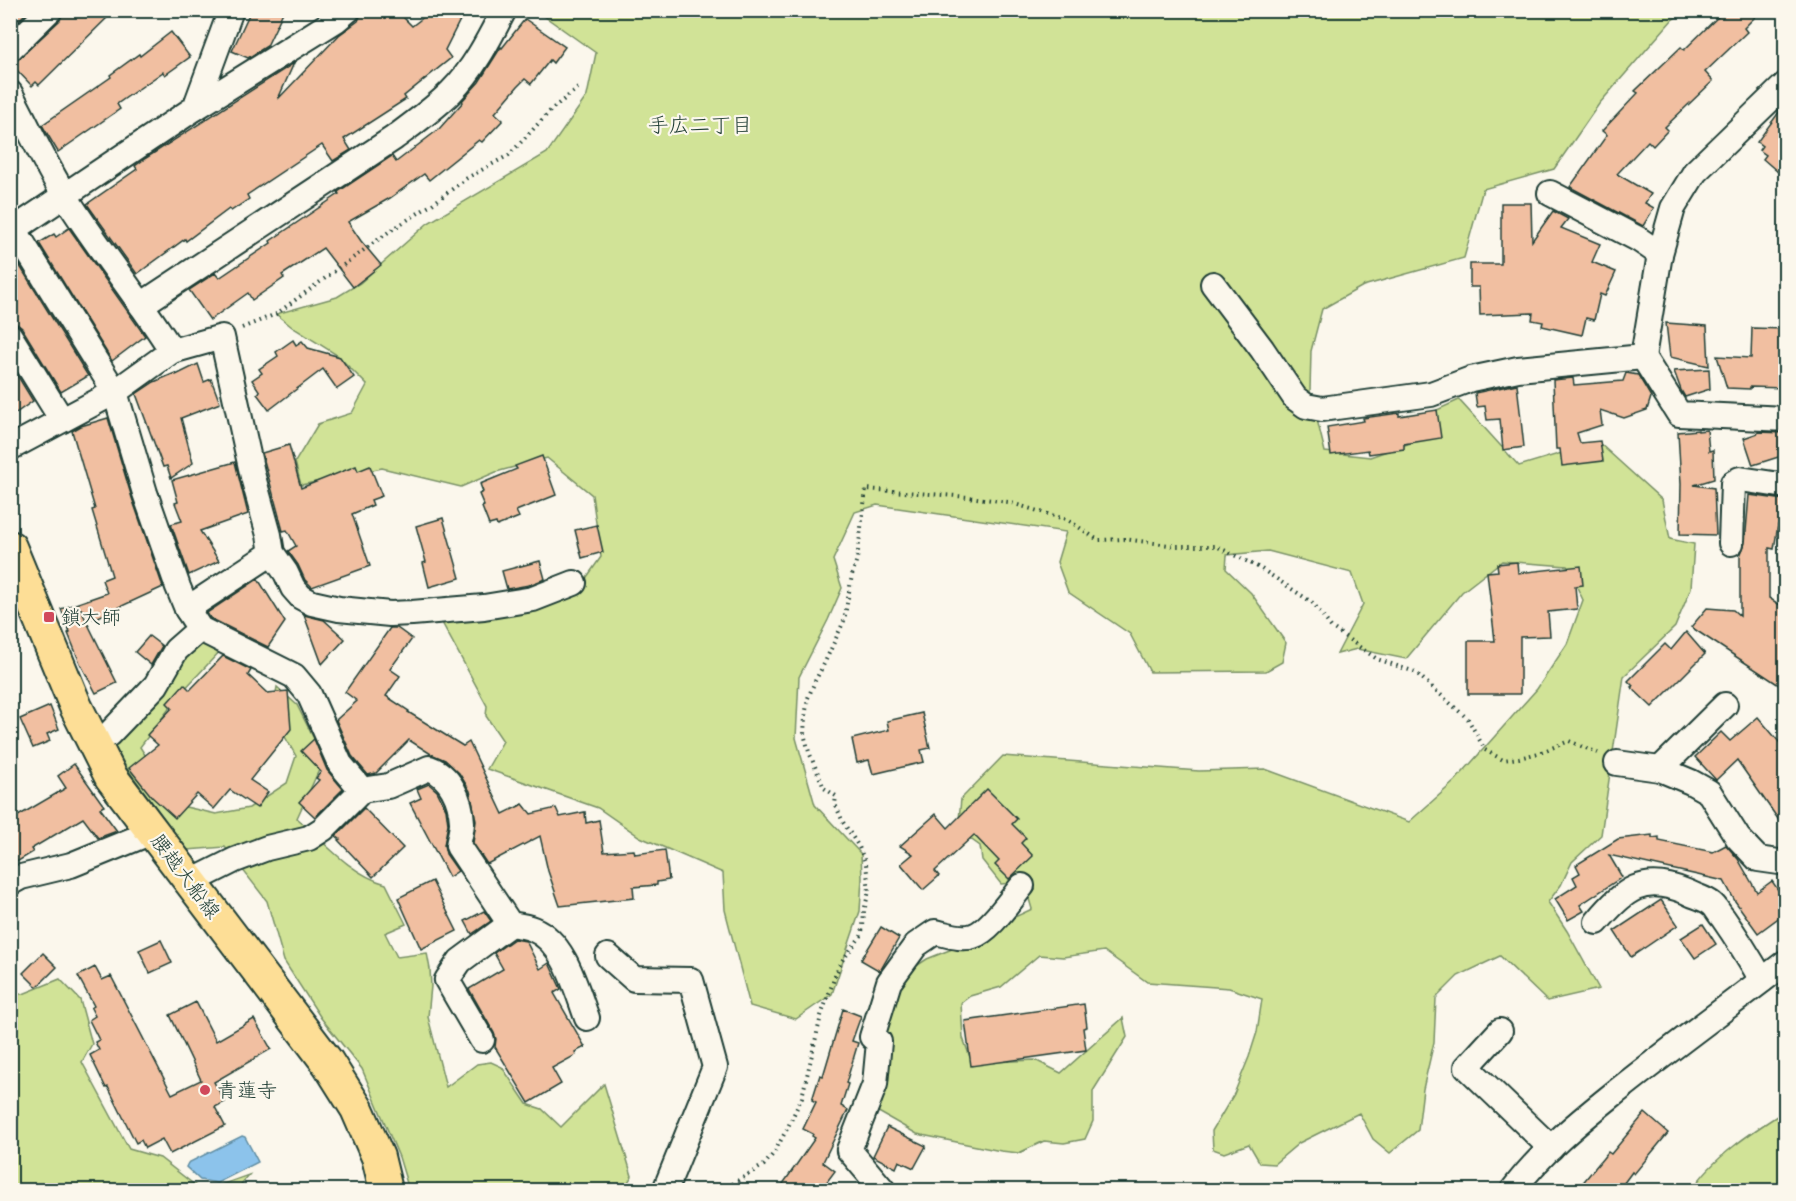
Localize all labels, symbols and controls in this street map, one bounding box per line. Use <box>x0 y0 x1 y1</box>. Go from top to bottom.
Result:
district label: 手広二丁目 <box>648 110 753 143</box>
place label: 鎖大師 <box>61 603 121 635</box>
marker: 鎖大師 <box>42 610 56 624</box>
street label: 腰越大船線 <box>142 828 227 927</box>
place label: 青蓮寺 <box>217 1076 277 1108</box>
marker: 青蓮寺 <box>198 1083 212 1097</box>

